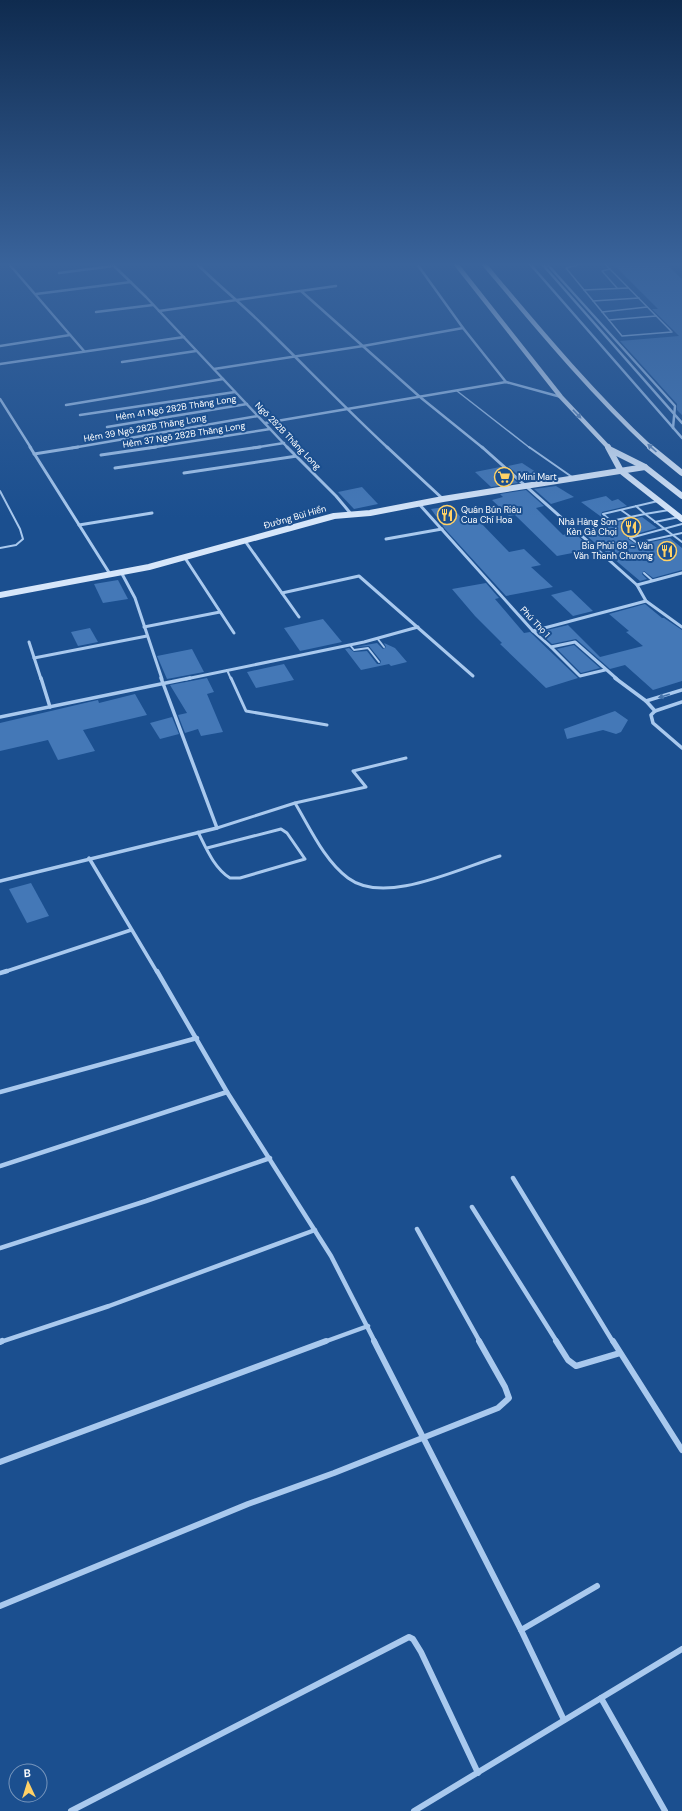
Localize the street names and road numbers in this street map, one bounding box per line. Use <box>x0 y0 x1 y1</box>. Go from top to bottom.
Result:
street label: Hẻm 41 Ngõ 282B Thăng Long <box>115 393 237 423</box>
street label: Ngõ 282B Thăng Long <box>252 399 324 473</box>
street label: Hẻm 39 Ngõ 282B Thăng Long <box>83 411 207 445</box>
street label: Hẻm 37 Ngõ 282B Thăng Long <box>122 419 246 451</box>
street label: Đường Bùi Hiển <box>262 502 328 532</box>
street label: Phú Thọ 1 <box>518 604 553 640</box>

